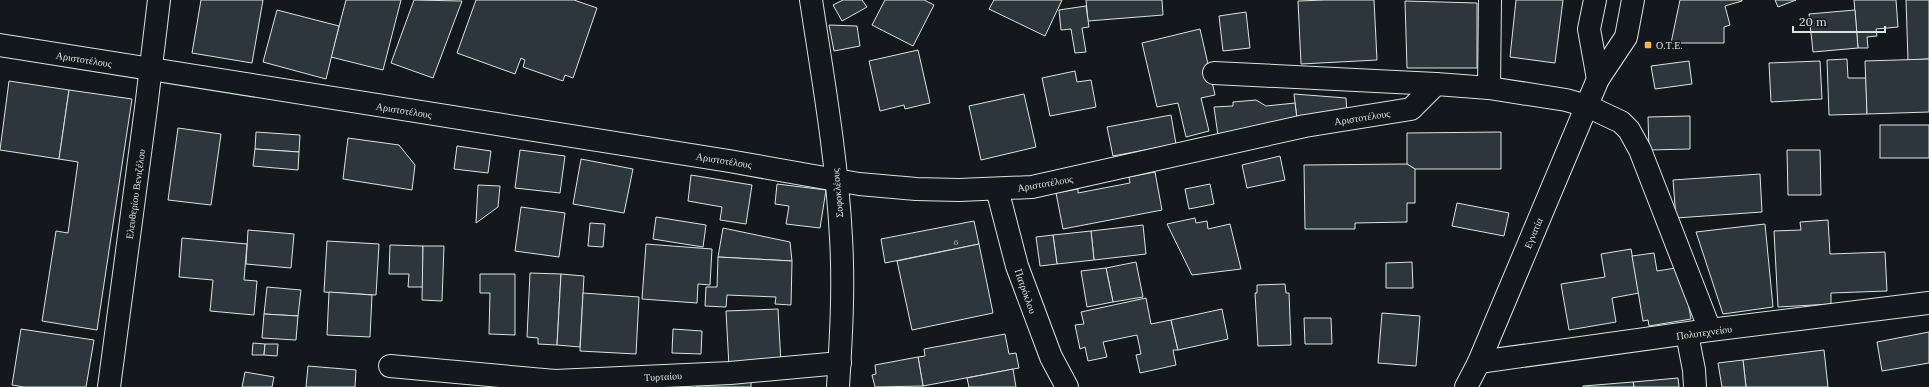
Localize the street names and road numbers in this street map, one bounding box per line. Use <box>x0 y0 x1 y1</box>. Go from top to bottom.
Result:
street label: Αριστοτέλους <box>55 49 113 70</box>
street label: Αριστοτέλους <box>375 100 433 121</box>
street label: Αριστοτέλους <box>1333 107 1391 128</box>
street label: Ελευθερίου Βενιζέλου <box>123 148 148 240</box>
street label: Αριστοτέλους <box>695 150 753 171</box>
street label: Σοφοκλέους <box>829 168 846 218</box>
street label: Αριστοτέλους <box>1016 172 1074 195</box>
street label: Εγνατία <box>1521 215 1546 251</box>
street label: Πατρόκλου <box>1012 267 1039 315</box>
street label: Πολυτεχνείου <box>1675 322 1733 343</box>
street label: Τυρταίου <box>644 369 682 384</box>

